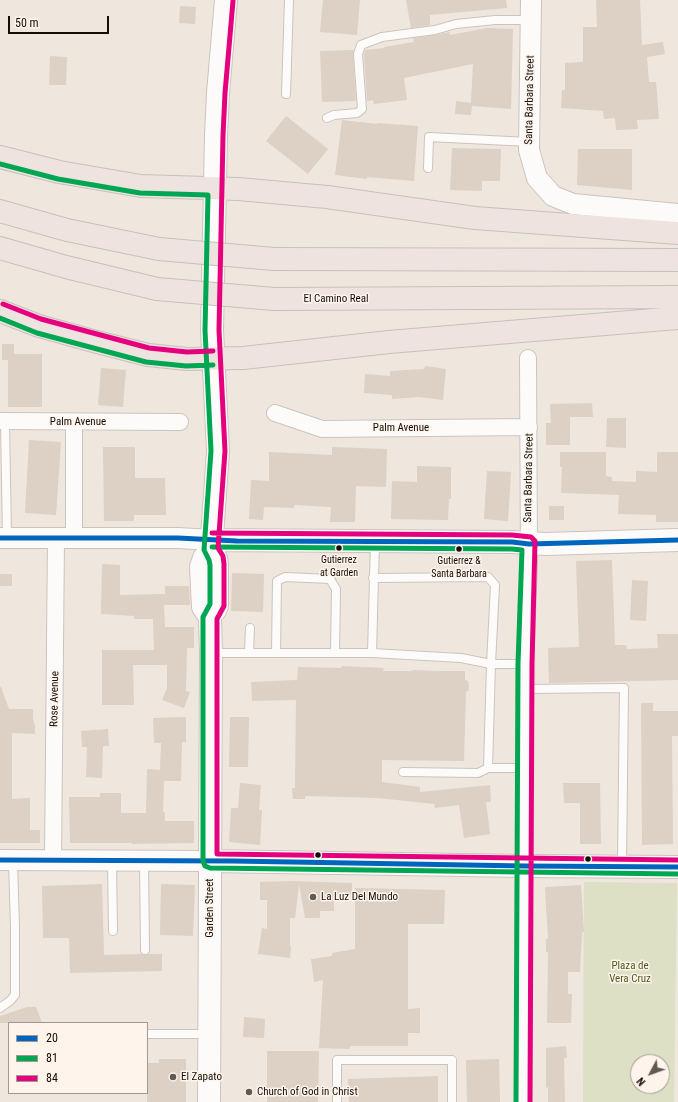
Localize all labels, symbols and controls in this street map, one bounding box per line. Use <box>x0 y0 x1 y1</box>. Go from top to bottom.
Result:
scale bar <box>10 8 111 34</box>
text: 50 m <box>15 16 39 30</box>
street label: Santa Barbara Street <box>523 55 537 145</box>
street label: El Camino Real <box>304 292 368 306</box>
street label: Palm Avenue <box>50 415 106 429</box>
street label: Palm Avenue <box>373 421 429 435</box>
street label: Santa Barbara Street <box>522 433 536 523</box>
marker: Gutierrez at Garden <box>334 543 344 553</box>
marker: Gutierrez & Santa Barbara <box>454 544 464 554</box>
place label: Gutierrez at Garden <box>320 554 358 578</box>
place label: Gutierrez & Santa Barbara <box>431 555 487 578</box>
street label: Rose Avenue <box>48 671 62 727</box>
unlabelled marker <box>313 850 323 860</box>
unlabelled marker <box>583 854 593 864</box>
street label: Garden Street <box>203 878 217 938</box>
place label: La Luz Del Mundo <box>321 890 398 904</box>
marker: La Luz Del Mundo <box>308 892 318 902</box>
park label: Plaza de Vera Cruz <box>609 959 651 985</box>
legend <box>8 1022 148 1094</box>
text: 20 <box>46 1031 58 1045</box>
text: 81 <box>46 1051 58 1065</box>
north arrow <box>630 1054 670 1094</box>
place label: El Zapato <box>181 1070 222 1084</box>
text: 84 <box>46 1071 58 1085</box>
marker: El Zapato <box>168 1072 178 1082</box>
text: N <box>634 1075 648 1088</box>
place label: Church of God in Christ <box>257 1085 358 1099</box>
marker: Church of God in Christ <box>244 1087 254 1097</box>

